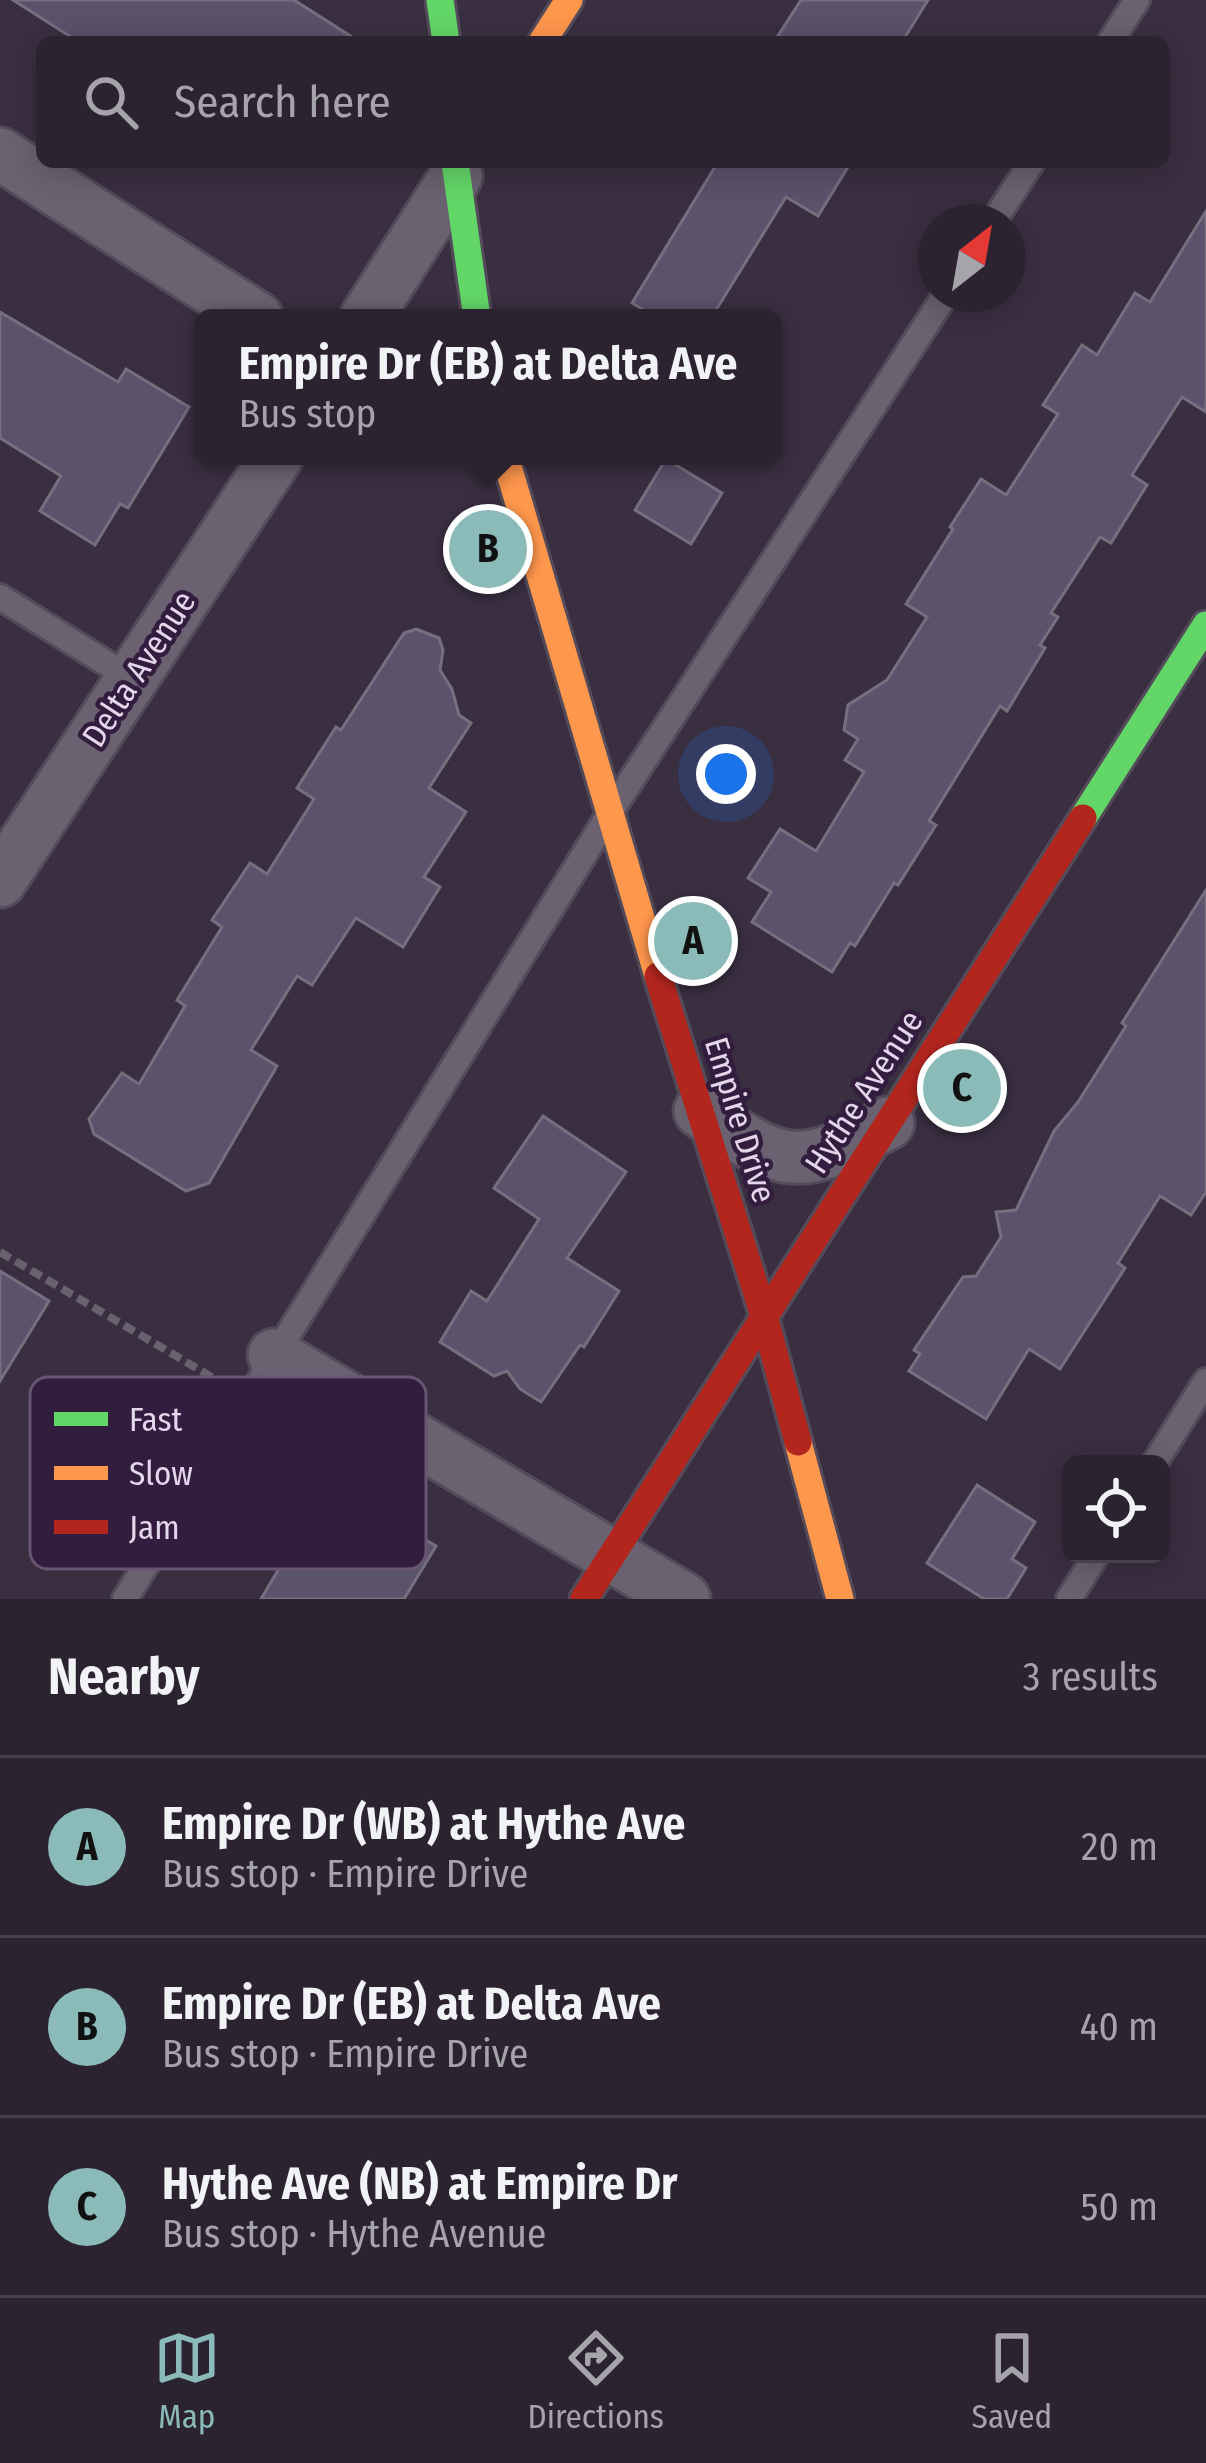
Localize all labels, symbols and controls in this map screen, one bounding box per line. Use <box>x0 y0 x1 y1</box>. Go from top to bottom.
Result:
search box <box>36 36 1170 168</box>
icon: search <box>78 69 144 135</box>
text: Search here <box>174 75 391 129</box>
north arrow <box>918 204 1026 312</box>
popup <box>194 309 782 465</box>
text: Empire Dr (EB) at Delta Ave <box>239 337 737 391</box>
text: Bus stop <box>239 391 376 437</box>
pin: B <box>449 504 527 594</box>
street label: Delta Avenue <box>74 584 204 754</box>
your location <box>696 744 756 804</box>
pin: A <box>654 896 732 986</box>
street label: Hythe Avenue <box>797 1003 931 1181</box>
street label: Empire Drive <box>696 1032 784 1208</box>
pin: C <box>923 1043 1001 1133</box>
legend <box>30 1377 426 1569</box>
text: Fast <box>129 1400 183 1440</box>
text: Slow <box>129 1454 193 1494</box>
map controls <box>1062 1455 1170 1563</box>
button: locate <box>1062 1455 1170 1563</box>
text: Jam <box>129 1508 180 1548</box>
text: Nearby <box>48 1646 200 1708</box>
text: 3 results <box>1023 1654 1158 1700</box>
text: Empire Dr (WB) at Hythe Ave <box>162 1797 685 1851</box>
text: A <box>76 1824 98 1870</box>
text: 20 m <box>1081 1824 1158 1870</box>
text: Bus stop · Empire Drive <box>162 1851 528 1897</box>
text: Empire Dr (EB) at Delta Ave <box>162 1977 661 2031</box>
text: B <box>76 2004 98 2050</box>
text: 40 m <box>1080 2004 1158 2050</box>
text: Bus stop · Empire Drive <box>162 2031 528 2077</box>
text: Hythe Ave (NB) at Empire Dr <box>162 2157 677 2211</box>
text: C <box>77 2184 97 2230</box>
text: 50 m <box>1081 2184 1158 2230</box>
text: Bus stop · Hythe Avenue <box>162 2211 546 2257</box>
tab: Map <box>154 2325 220 2437</box>
tab: Directions <box>527 2325 664 2437</box>
tab: Saved <box>972 2325 1052 2437</box>

